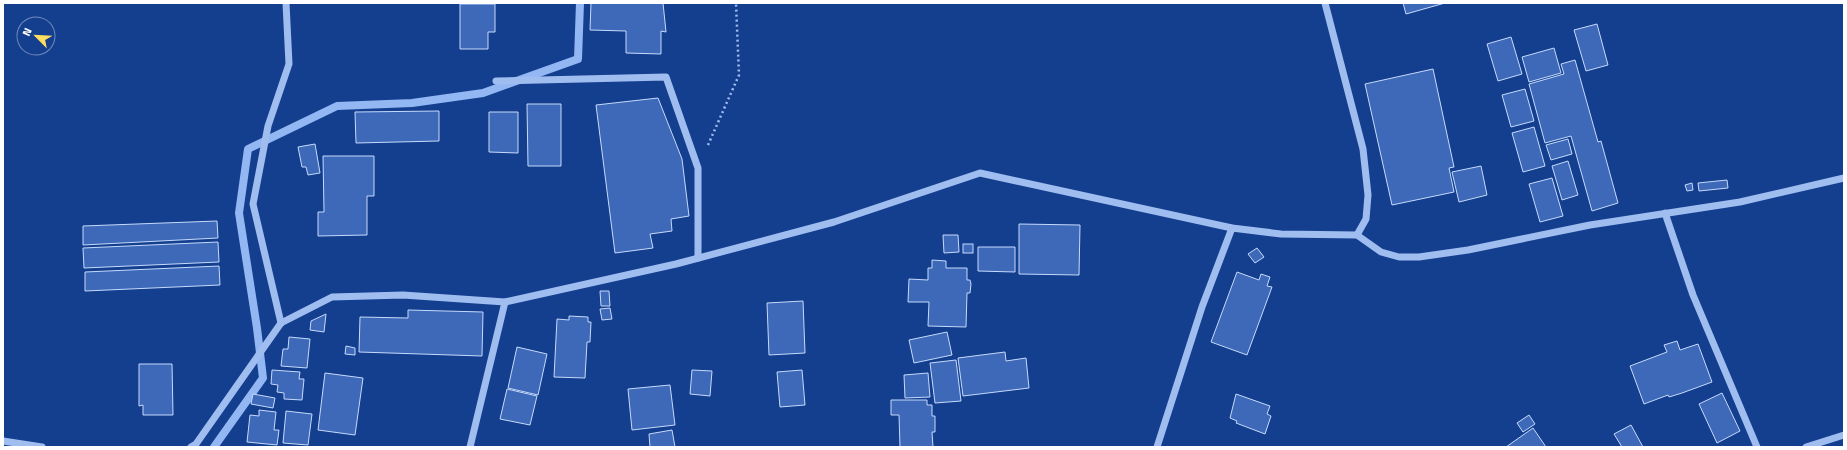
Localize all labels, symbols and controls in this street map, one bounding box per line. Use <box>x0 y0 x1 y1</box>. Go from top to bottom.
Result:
north arrow <box>16 16 56 56</box>
text: N <box>18 25 36 39</box>

